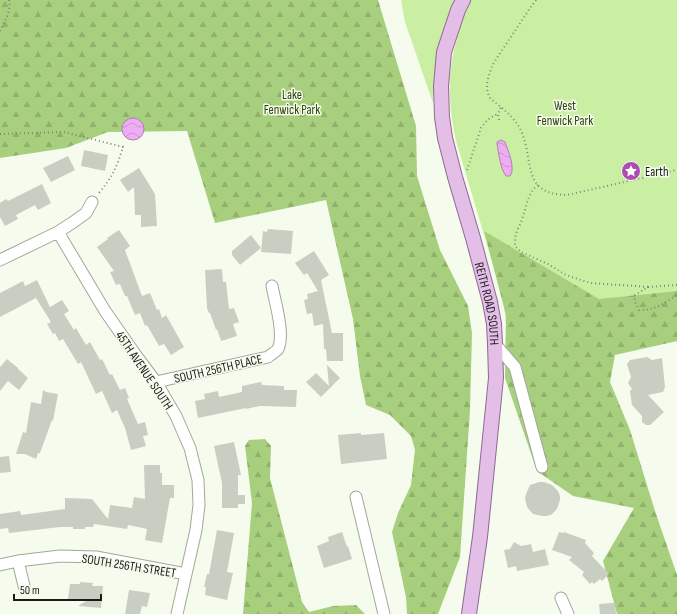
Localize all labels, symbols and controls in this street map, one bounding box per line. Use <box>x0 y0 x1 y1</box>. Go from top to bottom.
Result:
park label: Lake Fenwick Park <box>264 87 320 118</box>
park label: West Fenwick Park <box>537 98 593 129</box>
place icon: Earth <box>620 160 642 182</box>
place label: Earth <box>645 164 669 180</box>
street label: REITH ROAD SOUTH <box>471 260 502 345</box>
street label: 45TH AVENUE SOUTH <box>112 328 176 413</box>
street label: SOUTH 256TH PLACE <box>173 351 264 387</box>
street label: SOUTH 256TH STREET <box>81 551 177 581</box>
scale bar <box>14 576 101 602</box>
text: 50 m <box>20 583 40 598</box>

